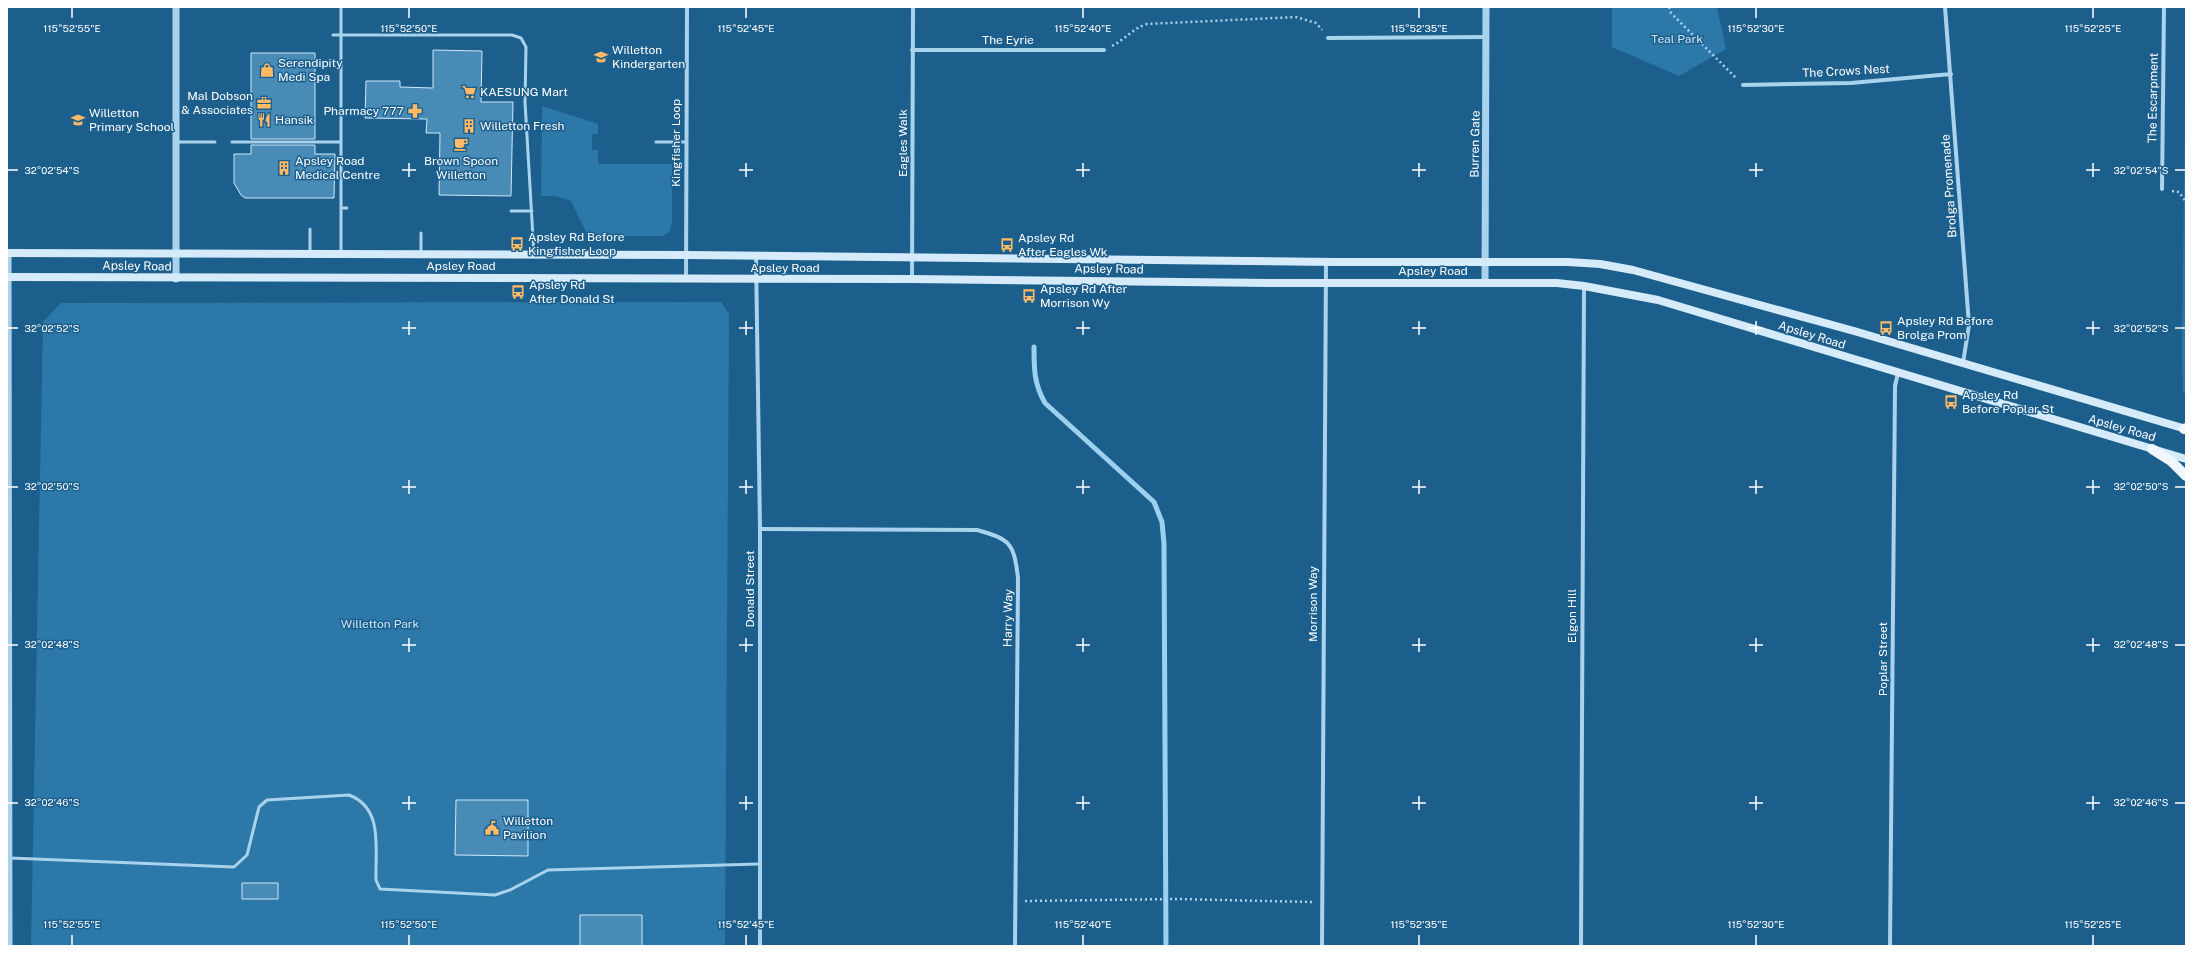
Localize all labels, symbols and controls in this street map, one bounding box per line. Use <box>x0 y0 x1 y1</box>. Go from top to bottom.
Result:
text: 115°52'55"E <box>43 22 101 34</box>
text: 115°52'50"E <box>380 22 438 34</box>
text: 115°52'45"E <box>717 22 775 34</box>
text: 115°52'40"E <box>1055 22 1111 34</box>
text: 115°52'35"E <box>1390 22 1448 34</box>
text: 115°52'30"E <box>1728 22 1784 34</box>
text: 115°52'25"E <box>2065 22 2121 34</box>
park label: Teal Park <box>1651 32 1703 46</box>
street label: The Eyrie <box>982 33 1034 47</box>
place label: Willetton Kindergarten <box>612 43 685 71</box>
school or university icon: Willetton Kindergarten <box>593 49 609 65</box>
street label: The Escarpment <box>2145 52 2161 143</box>
place label: Serendipity Medi Spa <box>278 56 343 84</box>
shop icon: Serendipity Medi Spa <box>259 62 275 78</box>
street label: The Crows Nest <box>1802 62 1891 80</box>
supermarket icon: KAESUNG Mart <box>461 84 477 100</box>
place label: KAESUNG Mart <box>480 85 568 99</box>
place label: Mal Dobson & Associates <box>181 89 253 117</box>
office icon: Mal Dobson & Associates <box>256 95 272 111</box>
street label: Kingfisher Loop <box>669 99 683 187</box>
pharmacy icon: Pharmacy 777 <box>407 103 423 119</box>
place label: Pharmacy 777 <box>323 104 404 118</box>
place label: Willetton Primary School <box>89 106 174 134</box>
street label: Eagles Walk <box>896 109 910 177</box>
street label: Burren Gate <box>1467 110 1483 178</box>
school or university icon: Willetton Primary School <box>70 112 86 128</box>
restaurant icon: Hansik <box>256 112 272 128</box>
place label: Hansik <box>275 113 314 127</box>
building icon: Willetton Fresh <box>461 118 477 134</box>
place label: Willetton Fresh <box>480 119 565 133</box>
street label: Brolga Promenade <box>1938 134 1960 238</box>
cafe icon: Brown Spoon Willetton <box>453 136 469 152</box>
place label: Apsley Road Medical Centre <box>295 154 380 182</box>
place label: Brown Spoon Willetton <box>424 154 498 182</box>
building icon: Apsley Road Medical Centre <box>276 160 292 176</box>
text: 32°02'54"S <box>24 164 80 176</box>
text: 32°02'54"S <box>2113 164 2169 176</box>
place label: Apsley Rd Before Kingfisher Loop <box>528 230 625 258</box>
place label: Apsley Rd After Eagles Wk <box>1018 231 1108 259</box>
bus stop icon: Apsley Rd Before Kingfisher Loop <box>509 236 525 252</box>
bus stop icon: Apsley Rd After Eagles Wk <box>999 237 1015 253</box>
street label: Apsley Road <box>102 258 172 274</box>
street label: Apsley Road <box>426 259 496 273</box>
street label: Apsley Road <box>750 261 820 275</box>
street label: Apsley Road <box>1074 261 1144 277</box>
street label: Apsley Road <box>1398 264 1468 278</box>
place label: Apsley Rd After Donald St <box>529 278 615 306</box>
place label: Apsley Rd After Morrison Wy <box>1040 282 1128 310</box>
bus stop icon: Apsley Rd After Donald St <box>510 284 526 300</box>
bus stop icon: Apsley Rd After Morrison Wy <box>1021 288 1037 304</box>
place label: Apsley Rd Before Brolga Prom <box>1897 314 1994 342</box>
street label: Apsley Road <box>1777 318 1847 352</box>
bus stop icon: Apsley Rd Before Brolga Prom <box>1878 320 1894 336</box>
text: 32°02'52"S <box>25 322 80 334</box>
text: 32°02'52"S <box>2114 322 2169 334</box>
place label: Apsley Rd Before Poplar St <box>1962 388 2054 416</box>
bus stop icon: Apsley Rd Before Poplar St <box>1943 394 1959 410</box>
street label: Apsley Road <box>2087 412 2157 444</box>
text: 32°02'50"S <box>25 480 80 492</box>
text: 32°02'50"S <box>2114 480 2169 492</box>
street label: Donald Street <box>743 550 757 628</box>
street label: Morrison Way <box>1306 565 1320 642</box>
street label: Harry Way <box>1000 588 1016 647</box>
street label: Elgon Hill <box>1565 588 1579 643</box>
park label: Willetton Park <box>341 617 420 631</box>
street label: Poplar Street <box>1876 622 1890 696</box>
text: 32°02'48"S <box>24 638 80 650</box>
text: 32°02'48"S <box>2113 638 2169 650</box>
text: 32°02'46"S <box>25 796 80 808</box>
text: 32°02'46"S <box>2114 796 2169 808</box>
place label: Willetton Pavilion <box>503 814 553 842</box>
public building icon: Willetton Pavilion <box>484 820 500 836</box>
text: 115°52'55"E <box>43 918 101 930</box>
text: 115°52'50"E <box>380 918 438 930</box>
text: 115°52'45"E <box>717 918 775 930</box>
text: 115°52'40"E <box>1055 918 1111 930</box>
text: 115°52'35"E <box>1390 918 1448 930</box>
text: 115°52'30"E <box>1728 918 1784 930</box>
text: 115°52'25"E <box>2065 918 2121 930</box>

